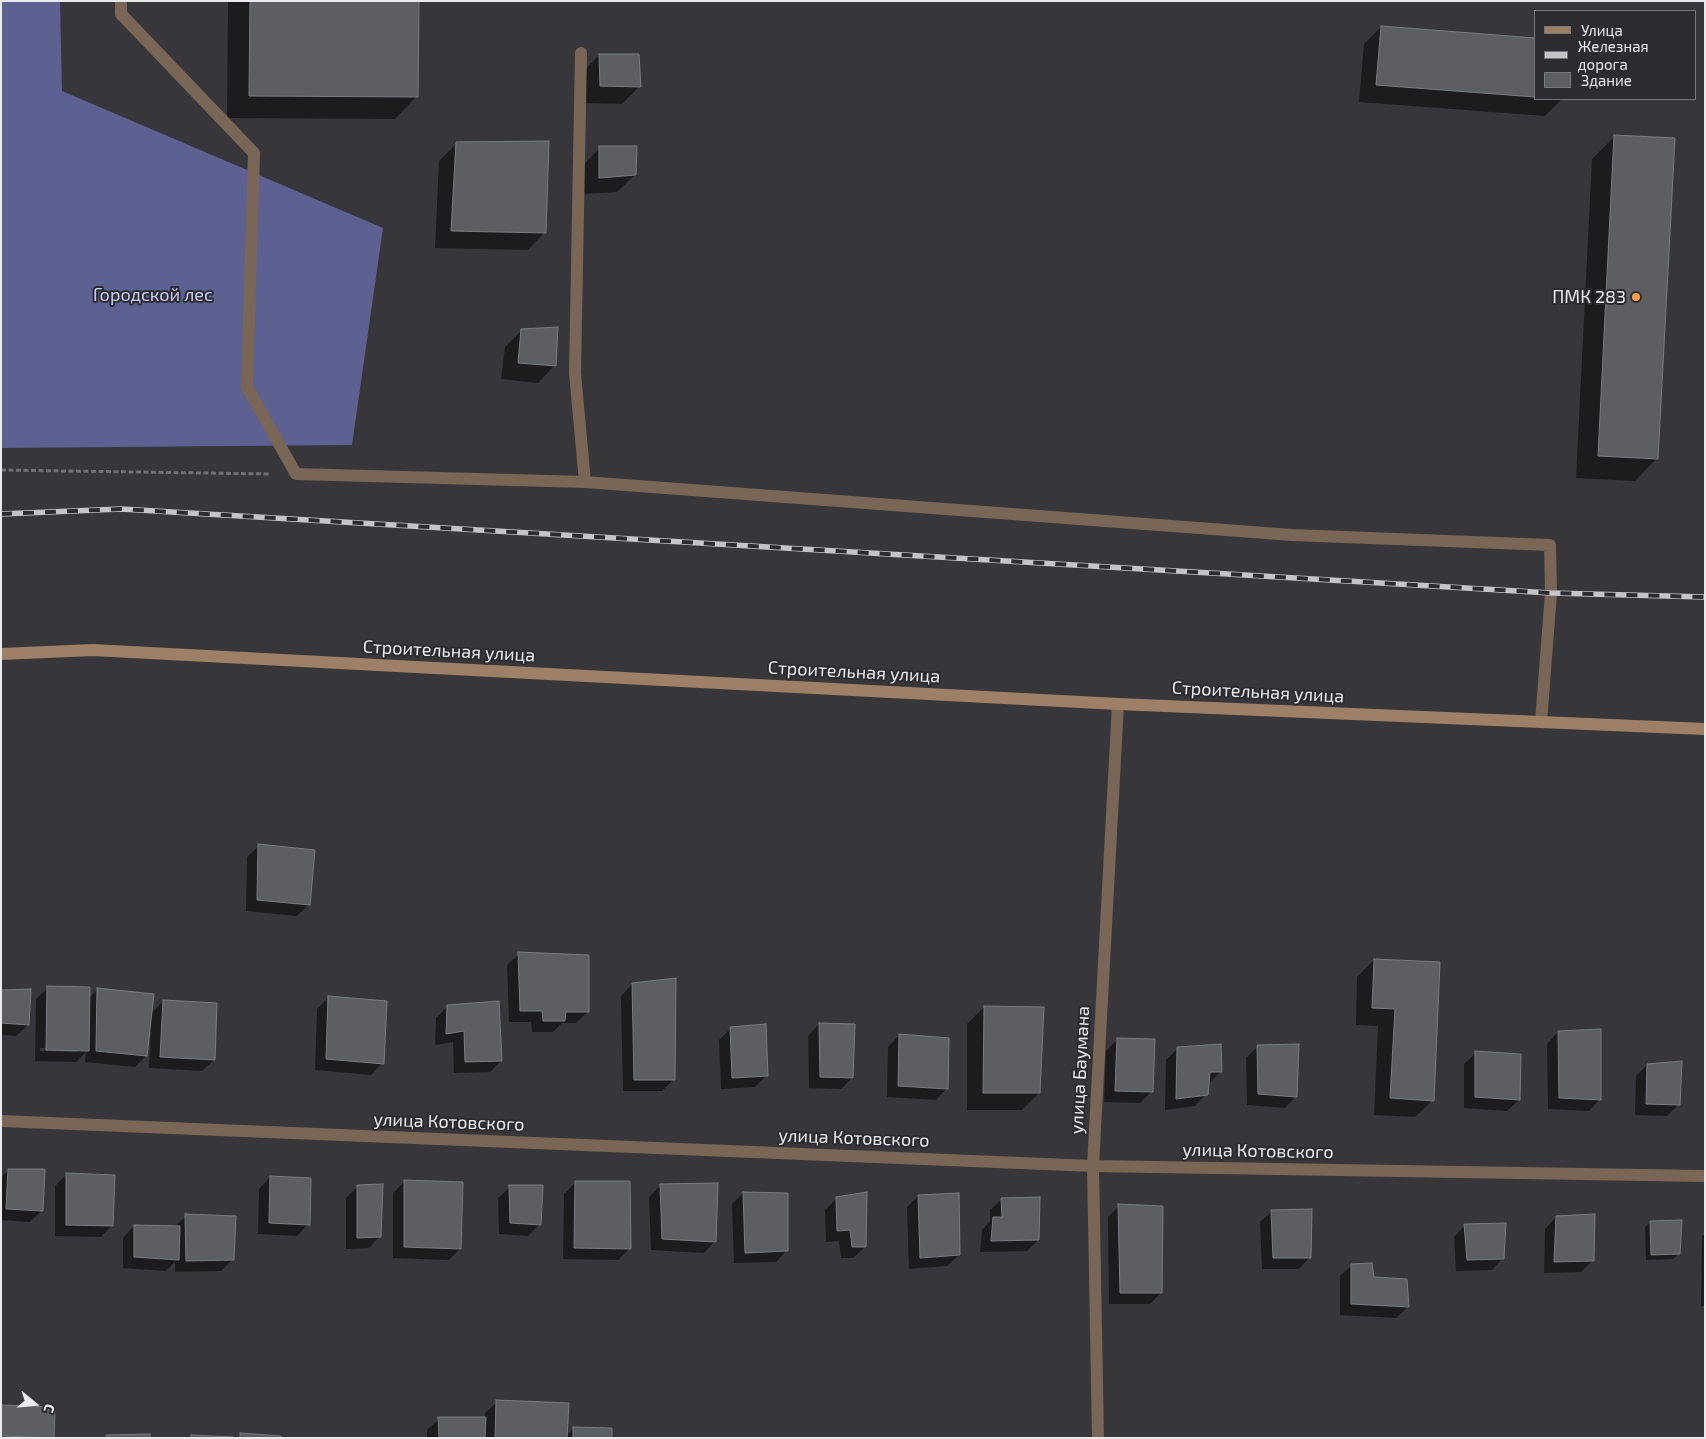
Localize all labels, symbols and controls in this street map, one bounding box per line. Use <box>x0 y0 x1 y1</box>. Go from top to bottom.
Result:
legend <box>1534 10 1696 100</box>
text: Улица <box>1581 21 1623 39</box>
text: Железная дорога <box>1578 37 1649 73</box>
text: Здание <box>1581 71 1632 89</box>
park label: Городской лес <box>93 284 213 306</box>
place label: ПМК 283 <box>1552 286 1626 308</box>
marker: ПМК 283 <box>1630 291 1642 303</box>
street label: Строительная улица <box>362 636 536 666</box>
street label: Строительная улица <box>767 657 941 687</box>
street label: Строительная улица <box>1171 677 1345 707</box>
street label: улица Баумана <box>1066 1005 1094 1135</box>
street label: улица Котовского <box>373 1109 525 1135</box>
street label: улица Котовского <box>778 1125 930 1151</box>
street label: улица Котовского <box>1182 1139 1334 1163</box>
north arrow <box>10 1379 60 1429</box>
text: С <box>40 1402 59 1415</box>

